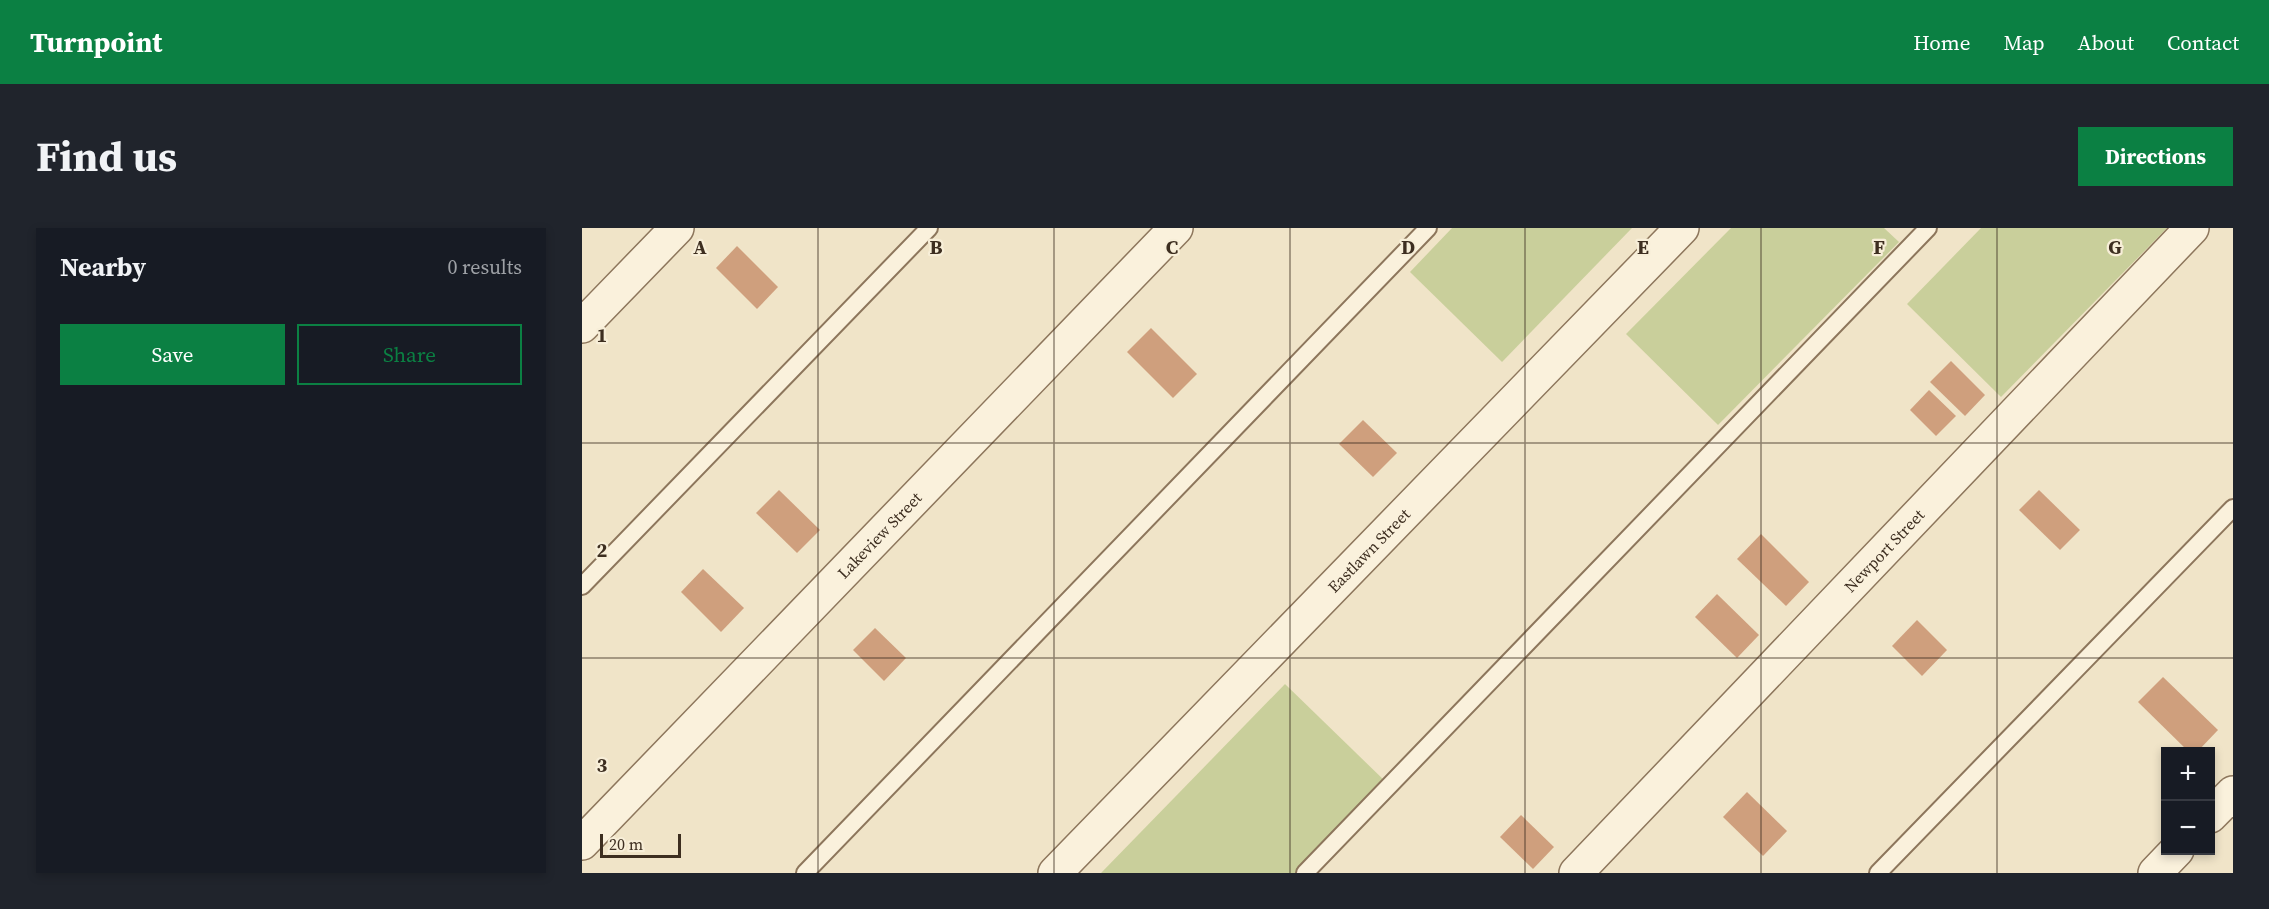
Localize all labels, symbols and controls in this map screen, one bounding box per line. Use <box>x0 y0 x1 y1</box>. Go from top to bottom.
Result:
text: Turnpoint <box>30 23 162 61</box>
text: Home <box>1913 28 1971 57</box>
text: Map <box>2004 28 2045 57</box>
text: About <box>2078 28 2134 57</box>
text: Contact <box>2167 28 2239 57</box>
text: Find us <box>36 127 177 185</box>
button: Directions <box>2078 127 2233 186</box>
text: A <box>693 233 707 261</box>
text: B <box>929 233 943 261</box>
text: C <box>1166 233 1178 261</box>
text: D <box>1401 233 1415 261</box>
text: E <box>1637 233 1649 261</box>
text: F <box>1873 233 1885 261</box>
text: G <box>2108 233 2122 261</box>
text: Nearby <box>60 249 146 285</box>
text: 0 results <box>447 253 522 281</box>
text: 1 <box>597 321 607 349</box>
button: Save <box>60 324 285 385</box>
button: Share <box>297 324 522 385</box>
street label: Lakeview Street <box>832 487 927 583</box>
street label: Eastlawn Street <box>1323 503 1415 597</box>
street label: Newport Street <box>1839 503 1930 597</box>
text: 2 <box>597 536 608 564</box>
map controls <box>2161 747 2215 855</box>
button: + <box>2161 747 2215 801</box>
text: 3 <box>597 751 608 779</box>
button: − <box>2161 801 2215 855</box>
scale bar <box>600 831 681 858</box>
text: 20 m <box>609 833 643 855</box>

